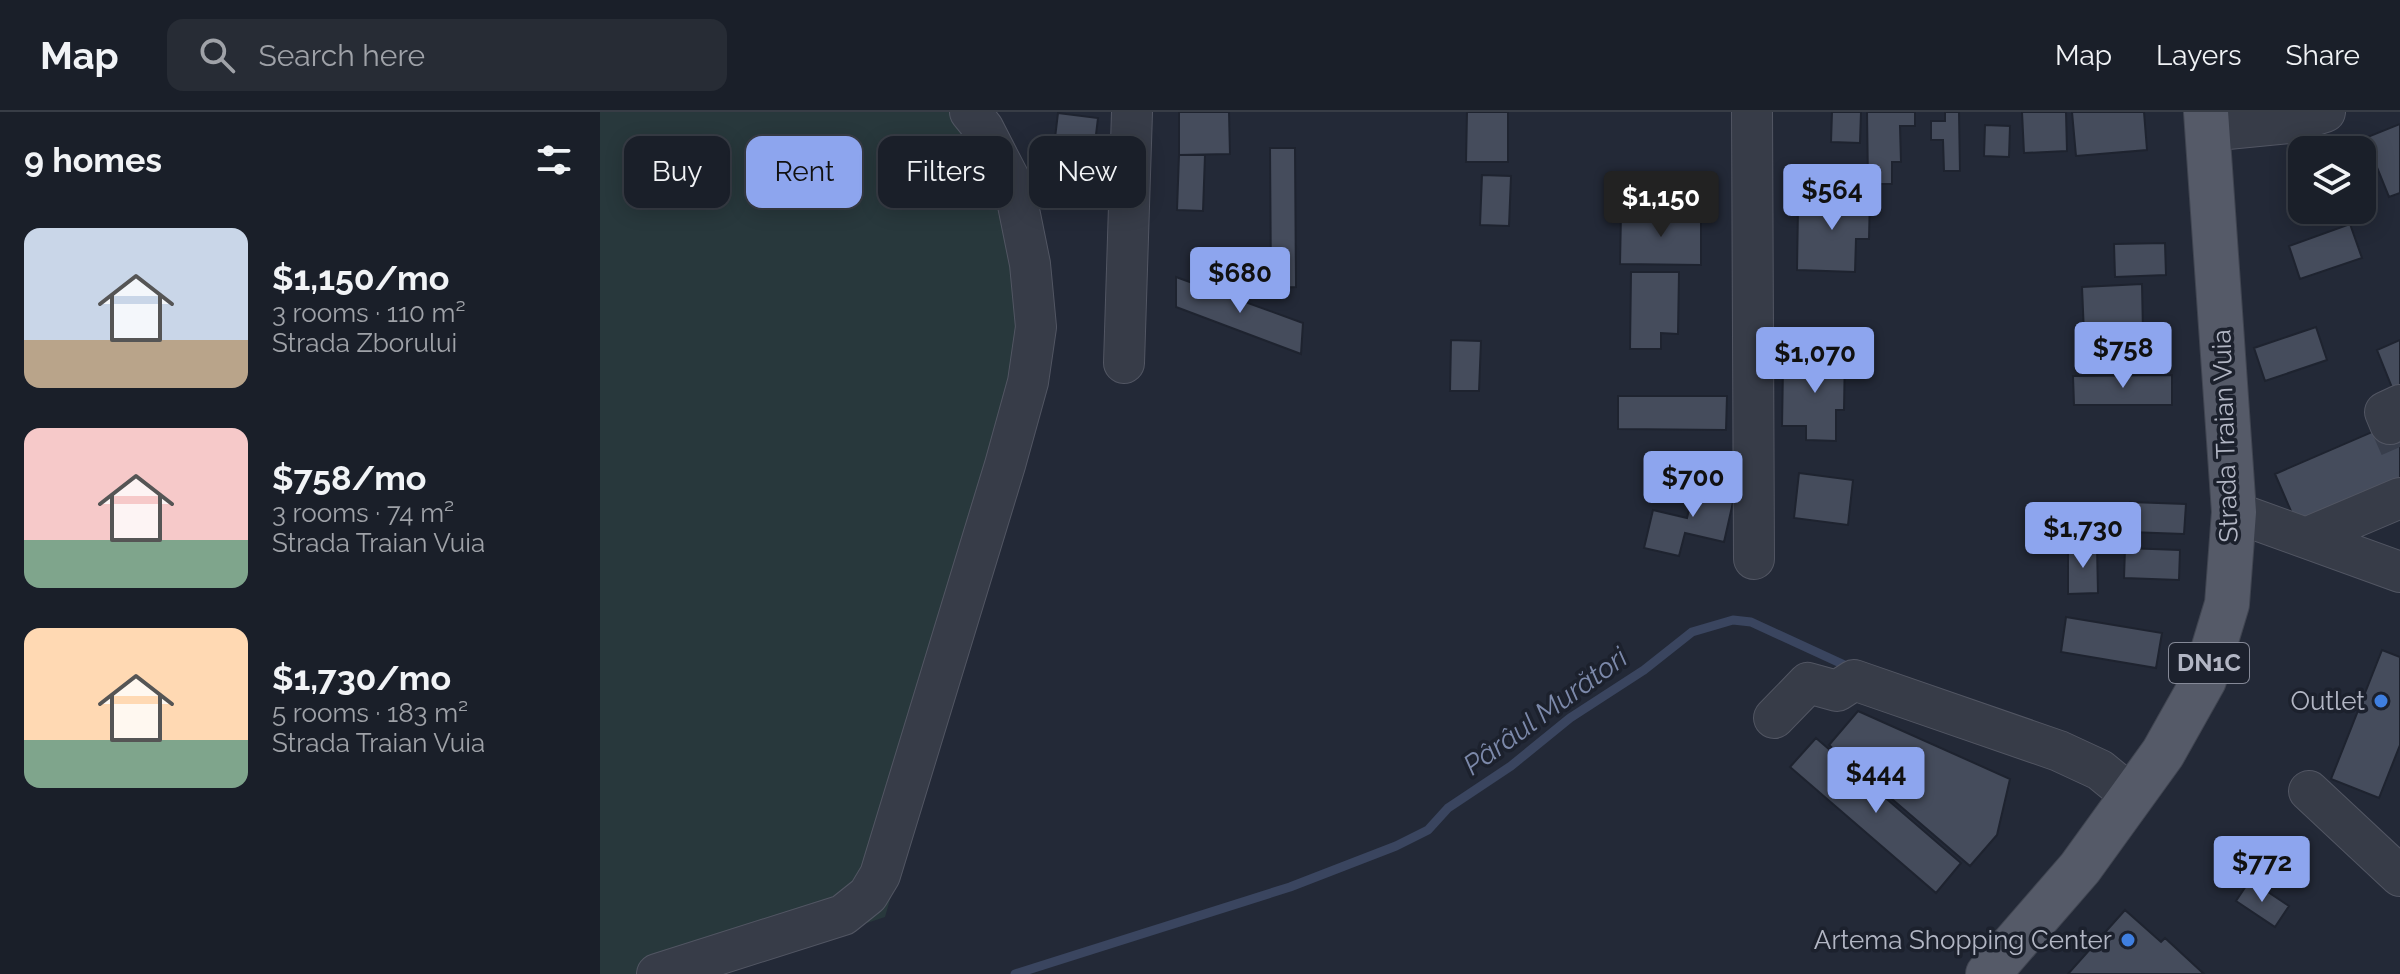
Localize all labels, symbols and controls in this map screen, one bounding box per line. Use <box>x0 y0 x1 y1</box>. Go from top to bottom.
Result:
search box <box>167 19 727 91</box>
text: Map <box>40 33 119 78</box>
icon: search <box>195 33 239 77</box>
text: Search here <box>259 38 425 73</box>
text: Map <box>2055 39 2112 72</box>
text: Layers <box>2156 39 2242 72</box>
text: Share <box>2286 39 2360 72</box>
chip: Buy <box>624 136 730 208</box>
chip: Rent <box>746 136 862 208</box>
chip: Filters <box>878 136 1013 208</box>
chip: New <box>1029 136 1146 208</box>
map controls <box>2288 136 2376 224</box>
button: layers <box>2288 136 2376 224</box>
icon: filters <box>532 138 576 182</box>
text: 9 homes <box>24 140 162 180</box>
pin: $564 <box>1785 164 1879 232</box>
pin: $1,150 <box>1596 171 1726 239</box>
text: $564 <box>1801 175 1863 205</box>
text: $1,150 <box>1622 182 1700 212</box>
pin: $680 <box>1193 247 1287 315</box>
text: $1,150/mo <box>272 258 449 298</box>
text: $680 <box>1208 258 1272 288</box>
icon: home <box>88 260 184 356</box>
text: 3 rooms · 110 m² <box>272 298 466 328</box>
pin: $758 <box>2076 322 2170 390</box>
pin: $1,070 <box>1750 327 1880 395</box>
text: Strada Zborului <box>272 328 457 358</box>
street label: Strada Traian Vuia <box>2206 329 2244 543</box>
text: $758 <box>2093 333 2153 363</box>
text: $1,070 <box>1774 338 1856 368</box>
pin: $700 <box>1646 451 1740 519</box>
text: $758/mo <box>272 458 426 498</box>
icon: home <box>88 460 184 556</box>
text: $700 <box>1662 462 1725 492</box>
text: 3 rooms · 74 m² <box>272 498 454 528</box>
pin: $1,730 <box>2018 502 2148 570</box>
text: $1,730 <box>2043 513 2123 543</box>
text: Strada Traian Vuia <box>272 528 485 558</box>
water label: Pârâul Murători <box>1457 640 1635 782</box>
road number: DN1C <box>2169 643 2249 683</box>
text: $1,730/mo <box>272 658 451 698</box>
icon: home <box>88 660 184 756</box>
place label: Outlet <box>2290 686 2365 716</box>
marker: Outlet <box>2372 692 2390 710</box>
text: 5 rooms · 183 m² <box>272 698 468 728</box>
text: Strada Traian Vuia <box>272 728 485 758</box>
pin: $444 <box>1829 747 1923 815</box>
text: $444 <box>1845 758 1907 788</box>
pin: $772 <box>2215 836 2309 904</box>
text: $772 <box>2232 847 2292 877</box>
place label: Artema Shopping Center <box>1814 925 2112 955</box>
marker: Artema Shopping Center <box>2119 931 2137 949</box>

